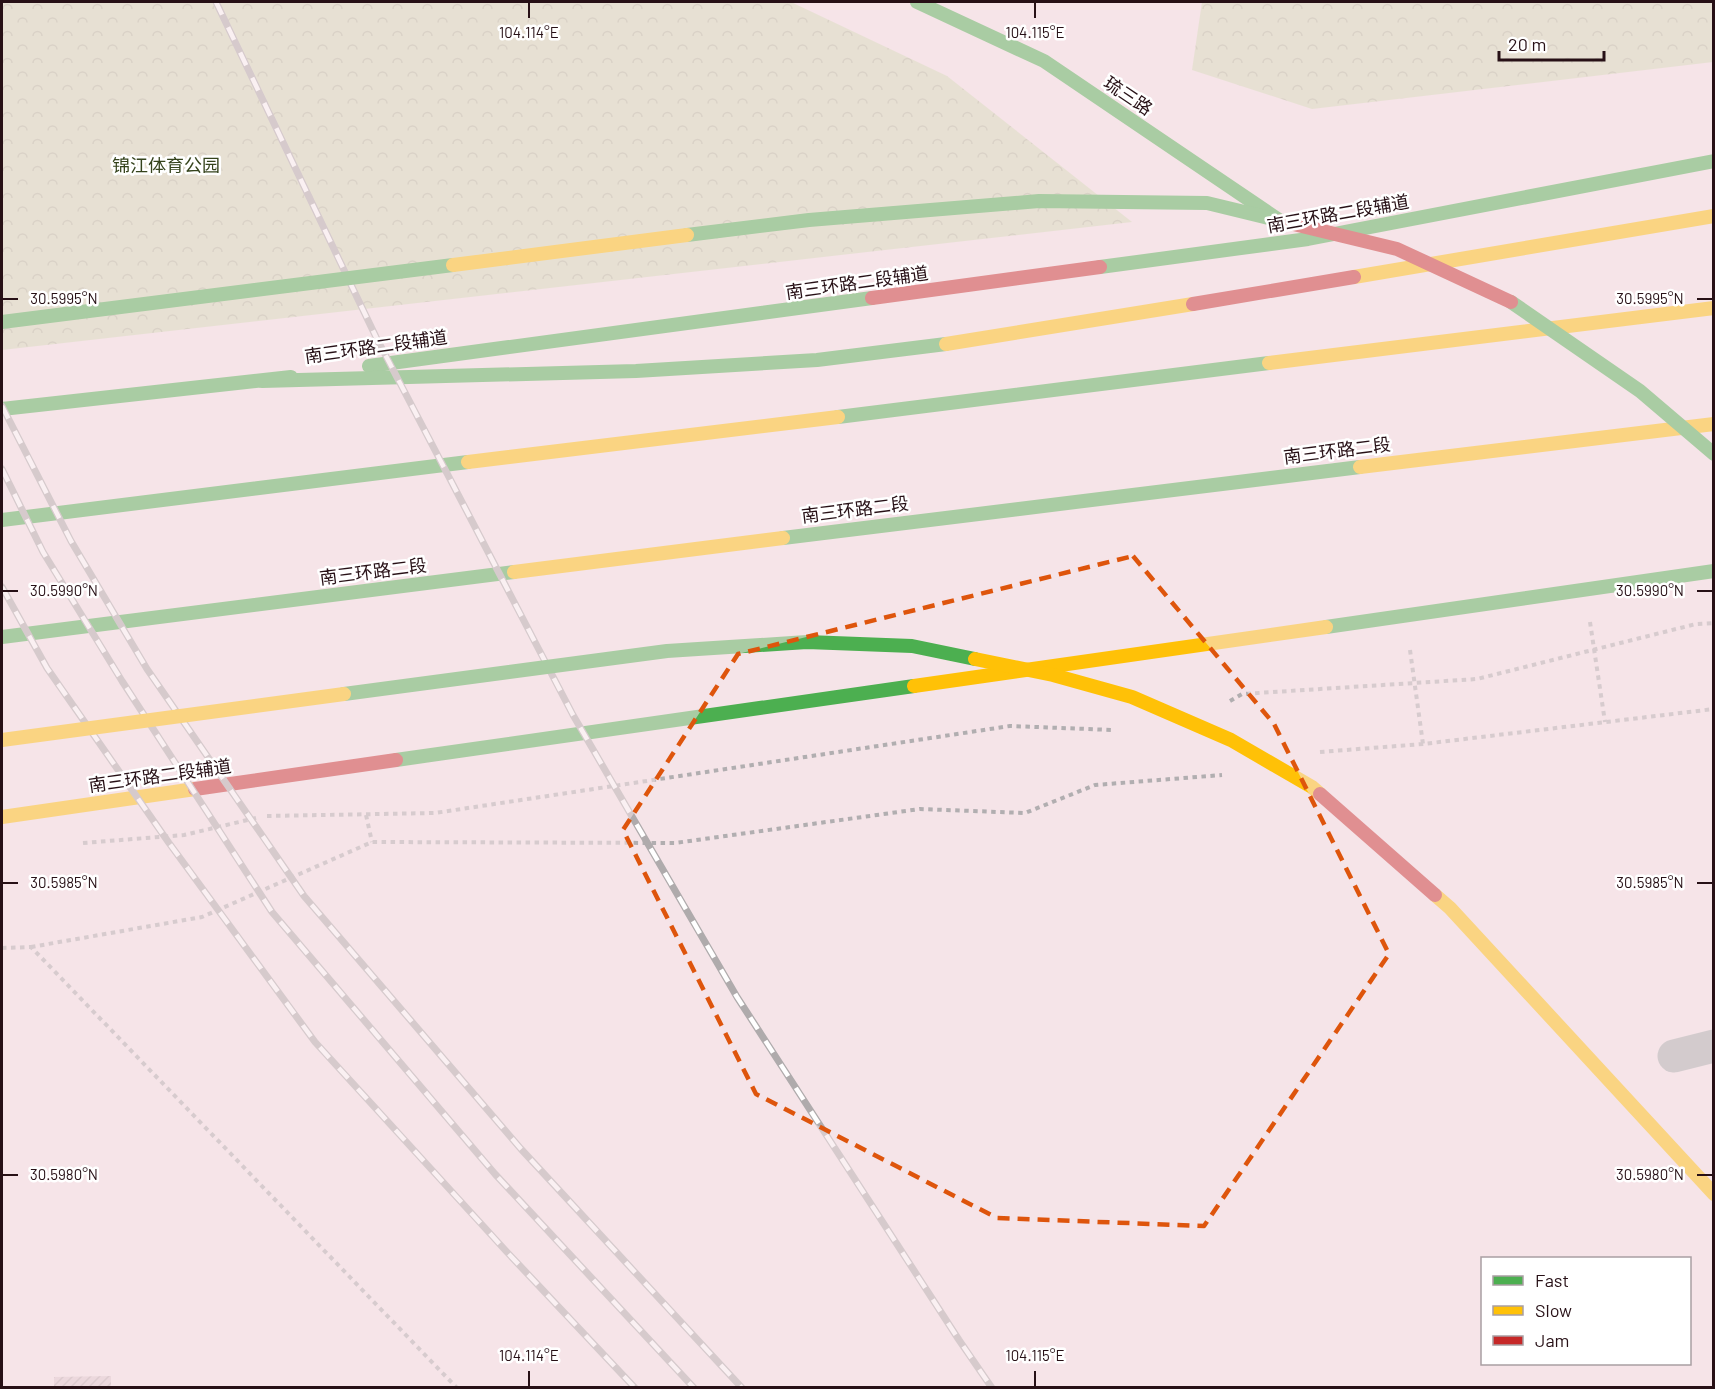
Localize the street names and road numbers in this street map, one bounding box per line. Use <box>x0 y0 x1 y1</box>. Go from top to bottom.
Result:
street label: 琉三路 <box>1100 71 1157 119</box>
street label: 南三环路二段辅道 <box>1265 190 1411 236</box>
street label: 南三环路二段辅道 <box>784 261 930 303</box>
street label: 南三环路二段辅道 <box>303 325 449 367</box>
street label: 南三环路二段 <box>1282 433 1392 468</box>
street label: 南三环路二段 <box>800 492 910 527</box>
street label: 南三环路二段 <box>318 554 428 589</box>
street label: 南三环路二段辅道 <box>87 754 233 796</box>

